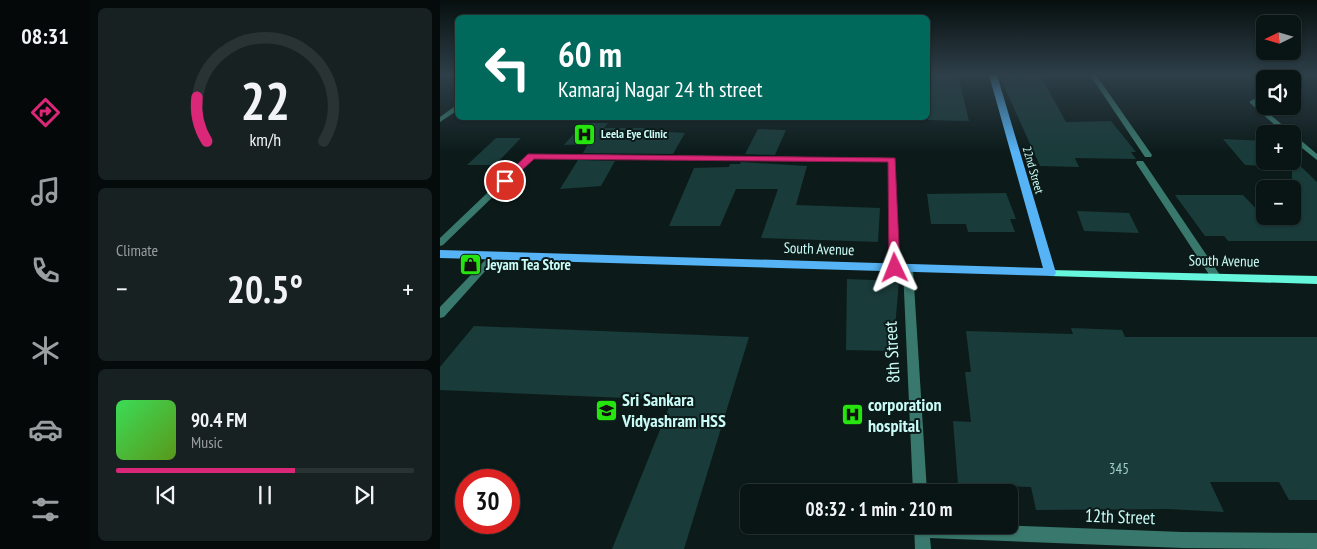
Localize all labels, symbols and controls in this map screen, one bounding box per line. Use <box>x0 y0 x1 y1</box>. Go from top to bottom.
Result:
north arrow <box>1256 15 1301 60</box>
map controls <box>1256 15 1301 225</box>
text: 08:31 <box>21 22 69 50</box>
text: 60 m <box>558 31 622 77</box>
icon: left <box>475 35 540 100</box>
text: 22 <box>240 67 290 134</box>
button: sound <box>1256 70 1301 115</box>
text: Kamaraj Nagar 24 th street <box>558 75 763 103</box>
icon: directions <box>28 95 63 130</box>
hospital icon: Leela Eye Clinic <box>573 122 597 146</box>
button: + <box>1256 125 1301 170</box>
place label: Leela Eye Clinic <box>601 126 668 141</box>
text: km/h <box>249 128 281 151</box>
street label: 22nd Street <box>1020 144 1048 196</box>
pin <box>484 160 526 202</box>
icon: arrive <box>491 167 519 195</box>
icon: music <box>28 174 63 209</box>
button: − <box>1256 180 1301 225</box>
street label: South Avenue <box>783 238 855 259</box>
text: Climate <box>116 240 158 260</box>
position arrow <box>868 241 920 293</box>
street label: South Avenue <box>1188 250 1260 271</box>
icon: phone <box>28 253 63 288</box>
shop icon: Jeyam Tea Store <box>458 253 482 277</box>
place label: Jeyam Tea Store <box>485 255 571 274</box>
text: 20.5° <box>227 264 303 313</box>
text: − <box>116 270 128 307</box>
text: + <box>402 270 414 307</box>
street label: 8th Street <box>878 320 905 384</box>
icon: climate <box>28 333 63 368</box>
place label: Sri Sankara Vidyashram HSS <box>621 388 726 432</box>
place label: corporation hospital <box>868 393 942 437</box>
school or university icon: Sri Sankara Vidyashram HSS <box>594 398 618 422</box>
hospital icon: corporation hospital <box>840 403 864 427</box>
text: 90.4 FM <box>191 408 247 432</box>
icon: car <box>28 412 63 447</box>
text: Music <box>191 432 223 452</box>
house number: 345 <box>1109 459 1129 478</box>
speed limit sign: 30 <box>455 469 520 534</box>
icon: previous <box>152 481 180 509</box>
icon: pause <box>251 481 279 509</box>
icon: next <box>350 481 378 509</box>
icon: filters <box>28 492 63 527</box>
text: 08:32 · 1 min · 210 m <box>806 497 952 521</box>
street label: 12th Street <box>1085 504 1156 529</box>

